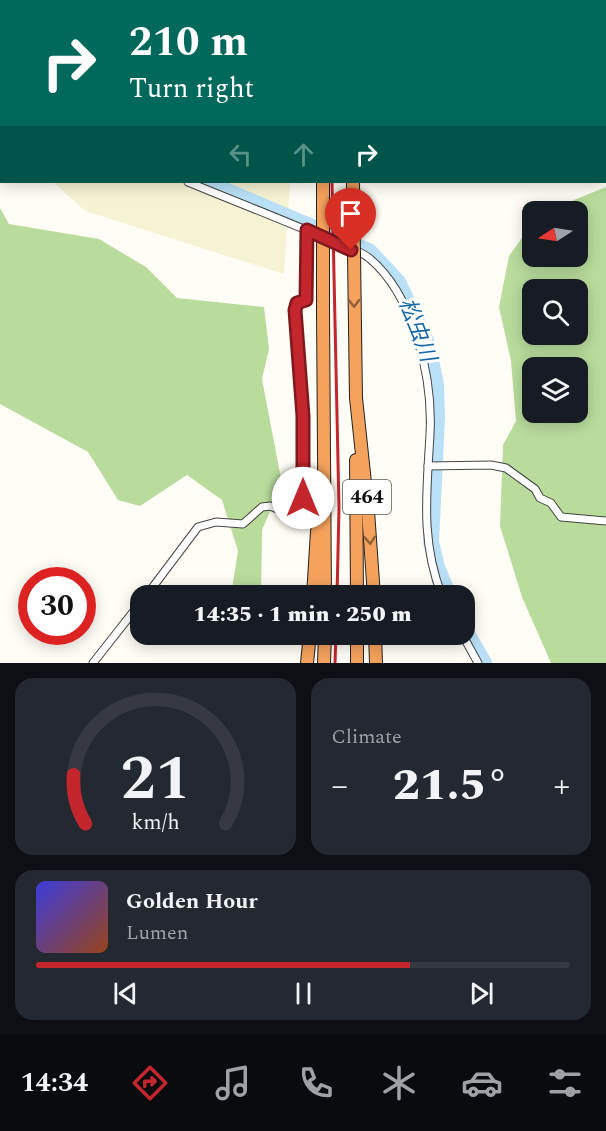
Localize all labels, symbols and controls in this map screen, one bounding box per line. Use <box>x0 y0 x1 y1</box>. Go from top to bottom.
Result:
text: 210 m <box>129 11 248 74</box>
icon: right <box>30 24 108 102</box>
text: Turn right <box>129 68 254 110</box>
icon: left <box>224 138 257 171</box>
icon: ahead <box>287 138 320 171</box>
icon: right <box>350 138 383 171</box>
pin <box>325 188 376 250</box>
icon: arrive <box>334 197 367 230</box>
north arrow <box>522 201 588 267</box>
map controls <box>522 201 588 423</box>
button: search <box>522 279 588 345</box>
water label: 松虫川 <box>390 293 445 369</box>
one-way arrow <box>348 298 361 307</box>
button: layers <box>522 357 588 423</box>
position arrow <box>271 466 335 530</box>
road number: 464 <box>343 480 391 514</box>
one-way arrow <box>364 536 377 545</box>
speed limit sign: 30 <box>18 567 96 645</box>
text: 14:35 · 1 min · 250 m <box>193 598 412 631</box>
text: Climate <box>332 722 402 752</box>
text: 21 <box>120 732 190 827</box>
text: 21.5° <box>393 751 509 820</box>
text: − <box>332 761 348 811</box>
text: + <box>553 761 570 811</box>
text: km/h <box>131 806 179 839</box>
text: Golden Hour <box>126 885 258 918</box>
text: Lumen <box>126 918 188 948</box>
icon: previous <box>109 977 142 1010</box>
icon: pause <box>287 977 320 1010</box>
icon: next <box>465 977 498 1010</box>
text: 14:34 <box>20 1062 88 1104</box>
icon: directions <box>129 1062 171 1104</box>
icon: music <box>212 1062 254 1104</box>
icon: phone <box>295 1062 337 1104</box>
icon: climate <box>378 1062 420 1104</box>
icon: car <box>461 1062 503 1104</box>
icon: filters <box>544 1062 586 1104</box>

